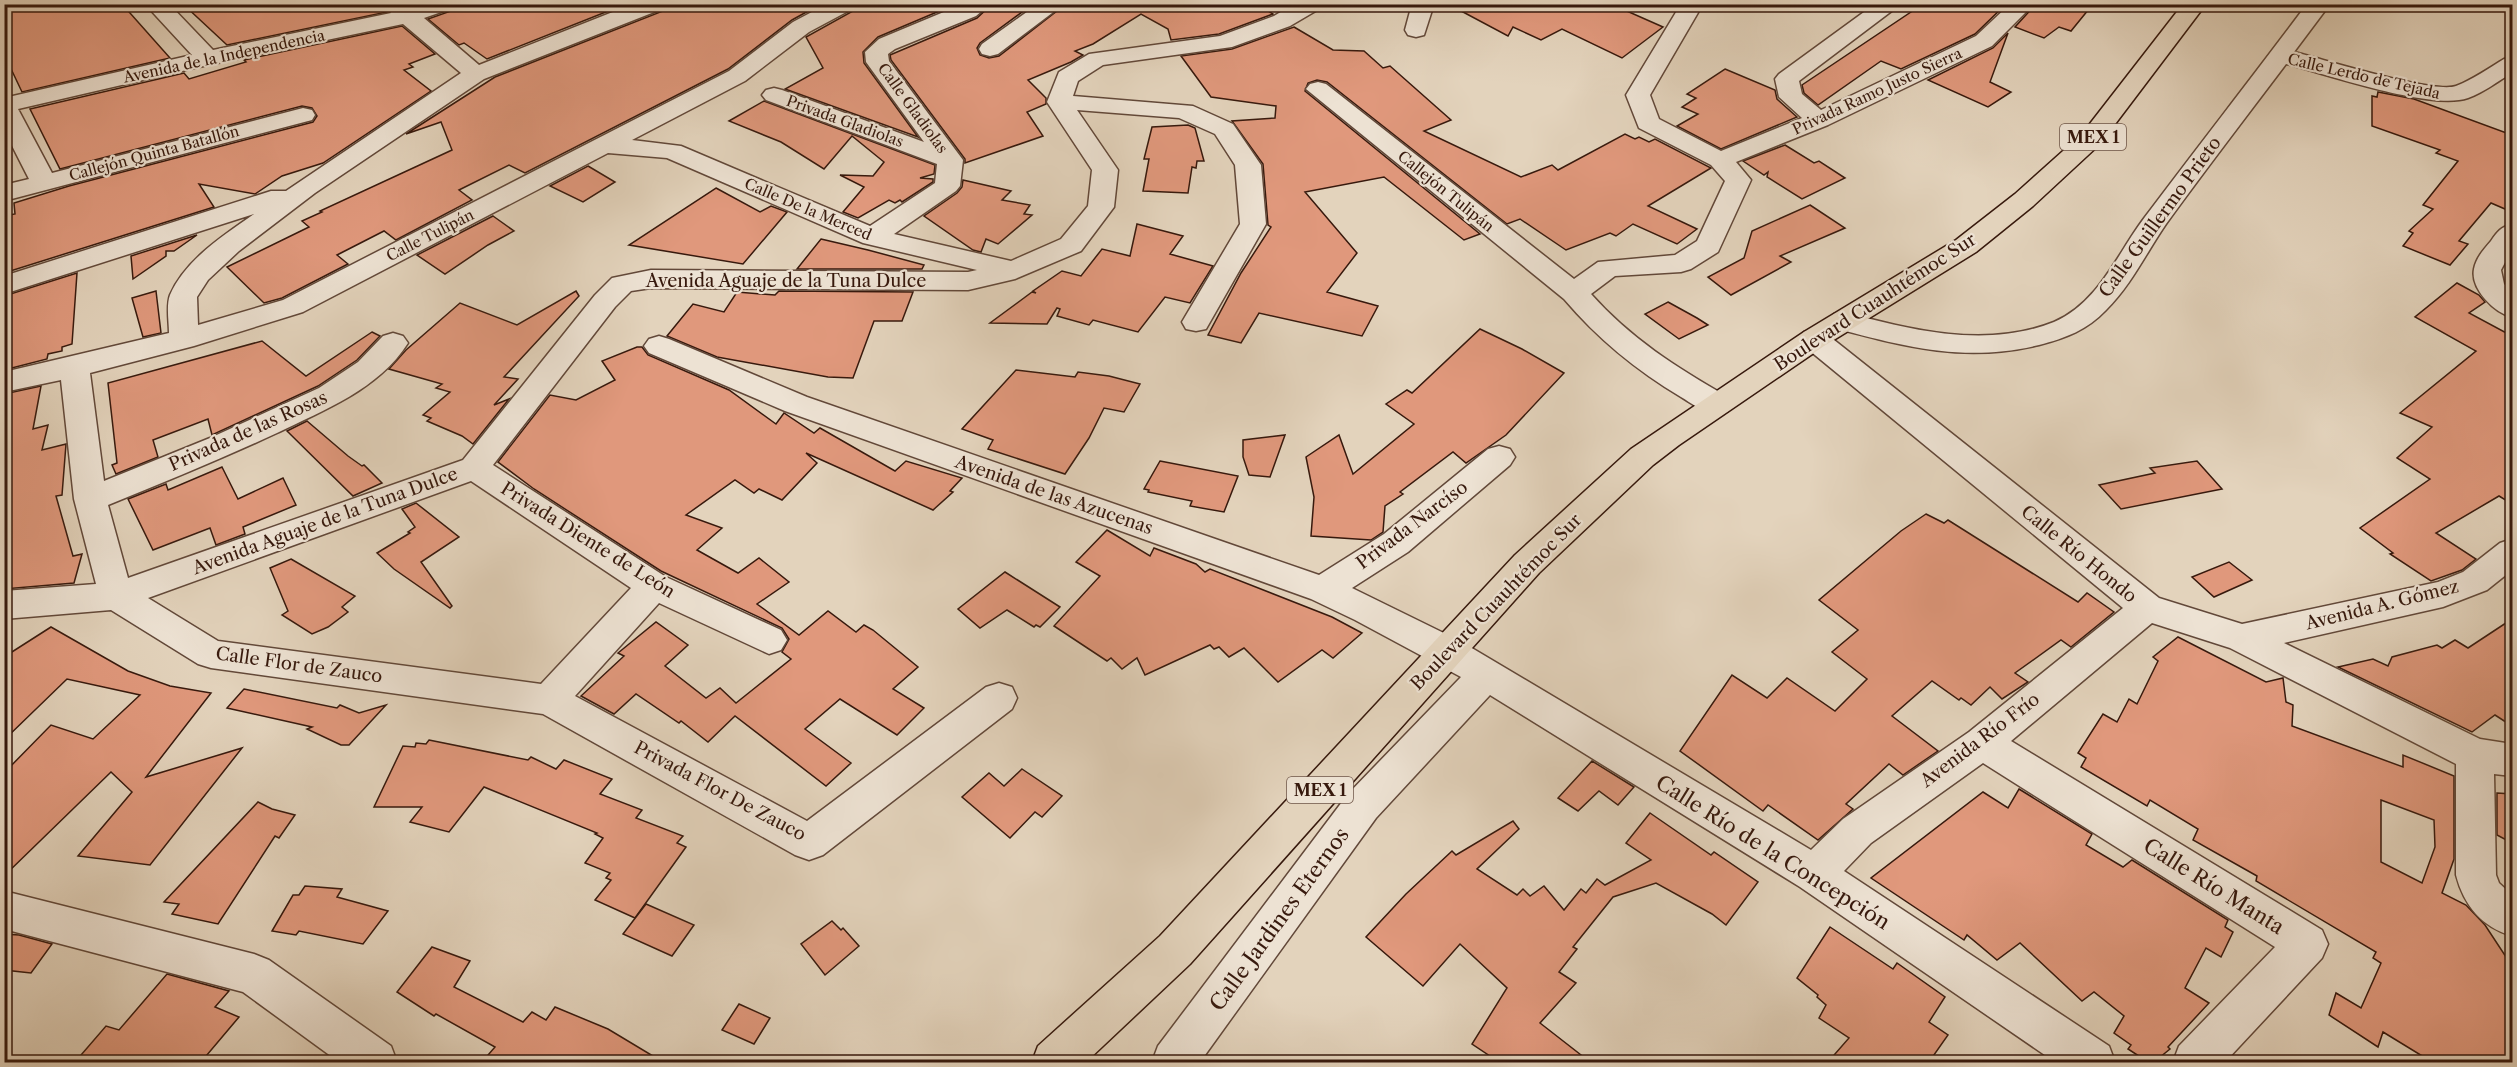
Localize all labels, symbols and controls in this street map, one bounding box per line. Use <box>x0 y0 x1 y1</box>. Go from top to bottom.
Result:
street label: Avenida de la Independencia <box>120 25 327 87</box>
street label: Privada Ramo Justo Sierra <box>1789 43 1965 139</box>
street label: Calle Lerdo de Tejada <box>2286 49 2442 103</box>
street label: Calle Gladiolas <box>874 59 952 157</box>
street label: Privada Gladiolas <box>784 91 906 151</box>
street label: Callejón Quinta Batallón <box>67 121 242 185</box>
road number: MEX 1 <box>2060 124 2126 150</box>
street label: Calle Guillermo Prieto <box>2094 132 2226 302</box>
street label: Callejón Tulipán <box>1394 146 1499 236</box>
street label: Calle De la Merced <box>742 174 874 244</box>
street label: Calle Tulipán <box>383 204 478 265</box>
street label: Boulevard Cuauhtémoc Sur <box>1770 228 1980 376</box>
street label: Avenida Aguaje de la Tuna Dulce <box>645 270 926 292</box>
street label: Privada de las Rosas <box>165 386 331 476</box>
street label: Avenida de las Azucenas <box>951 450 1156 539</box>
street label: Avenida Aguaje de la Tuna Dulce <box>188 463 461 580</box>
street label: Privada Narcíso <box>1352 476 1472 574</box>
street label: Privada Diente de León <box>497 477 679 603</box>
street label: Calle Río Hondo <box>2017 501 2141 607</box>
street label: Boulevard Cuauhtémoc Sur <box>1406 509 1586 695</box>
street label: Avenida A. Gómez <box>2302 575 2461 635</box>
street label: Calle Flor de Zauco <box>214 642 384 688</box>
street label: Avenida Río Frío <box>1915 688 2044 793</box>
street label: Privada Flor De Zauco <box>630 736 810 846</box>
street label: Calle Río de la Concepción <box>1651 769 1895 935</box>
road number: MEX 1 <box>1287 777 1353 803</box>
street label: Calle Jardines Eternos <box>1204 822 1354 1016</box>
street label: Calle Río Manta <box>2139 833 2290 940</box>

